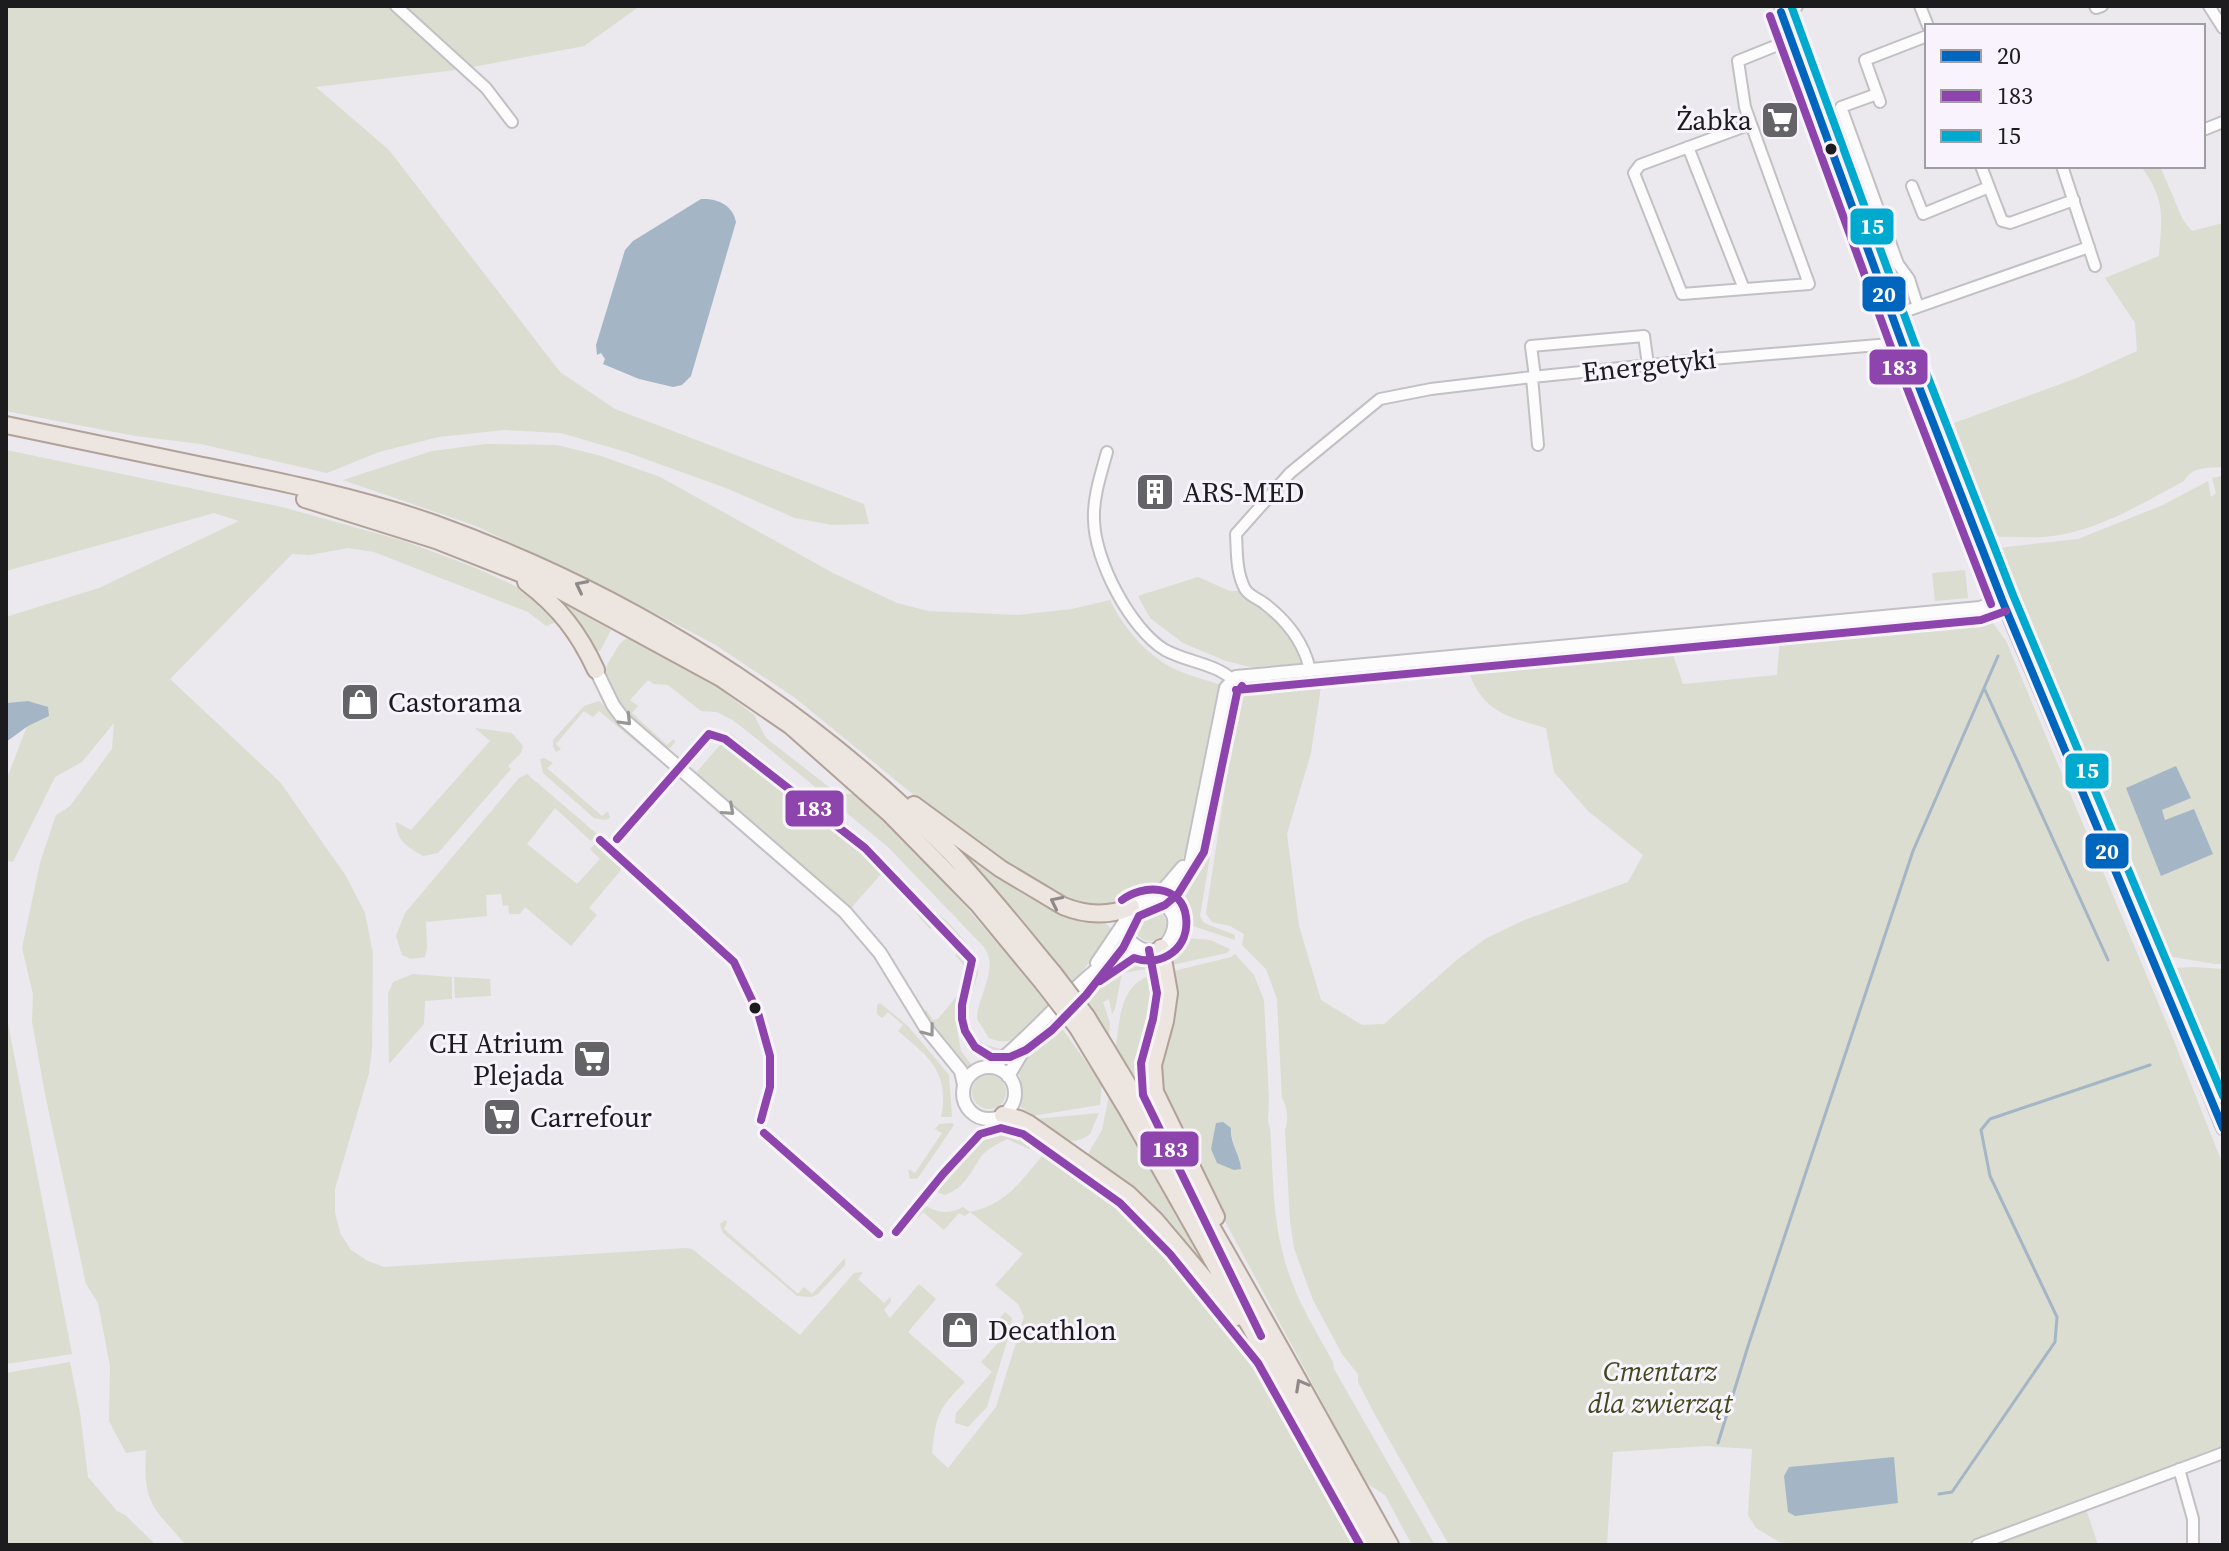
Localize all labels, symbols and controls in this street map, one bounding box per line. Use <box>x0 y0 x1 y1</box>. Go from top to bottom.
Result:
legend <box>1925 24 2205 168</box>
text: 20 <box>1997 39 2021 72</box>
text: 183 <box>1997 79 2033 112</box>
supermarket icon: Żabka <box>1759 99 1801 141</box>
place label: Żabka <box>1677 101 1753 139</box>
text: 15 <box>1997 119 2021 152</box>
unlabelled marker <box>1823 141 1839 157</box>
line badge: 15 <box>1849 207 1895 246</box>
text: 15 <box>1860 211 1884 241</box>
line badge: 20 <box>1861 275 1907 313</box>
text: 20 <box>1872 279 1896 309</box>
street label: Energetyki <box>1580 339 1718 391</box>
line badge: 183 <box>1868 348 1929 386</box>
text: 183 <box>1881 352 1917 382</box>
building icon: ARS-MED <box>1134 471 1176 513</box>
place label: ARS-MED <box>1183 473 1304 511</box>
one-way arrow <box>575 580 590 595</box>
shop icon: Castorama <box>339 681 381 723</box>
place label: Castorama <box>388 683 522 721</box>
one-way arrow <box>617 711 631 725</box>
line badge: 15 <box>2064 752 2110 790</box>
text: 15 <box>2075 755 2099 785</box>
line badge: 183 <box>784 789 845 828</box>
text: 183 <box>796 793 832 823</box>
one-way arrow <box>719 801 734 815</box>
line badge: 20 <box>2084 832 2130 870</box>
text: 20 <box>2095 836 2119 866</box>
one-way arrow <box>1050 896 1065 912</box>
unlabelled marker <box>747 1000 763 1016</box>
one-way arrow <box>920 1022 934 1037</box>
place label: CH Atrium Plejada <box>429 1024 565 1094</box>
supermarket icon: CH Atrium Plejada <box>571 1038 613 1080</box>
supermarket icon: Carrefour <box>481 1096 523 1138</box>
place label: Carrefour <box>530 1098 652 1136</box>
line badge: 183 <box>1139 1130 1200 1168</box>
text: 183 <box>1152 1134 1188 1164</box>
shop icon: Decathlon <box>939 1309 981 1351</box>
place label: Decathlon <box>988 1311 1117 1349</box>
park label: Cmentarz dla zwierząt <box>1588 1352 1734 1422</box>
one-way arrow <box>1295 1379 1311 1394</box>

